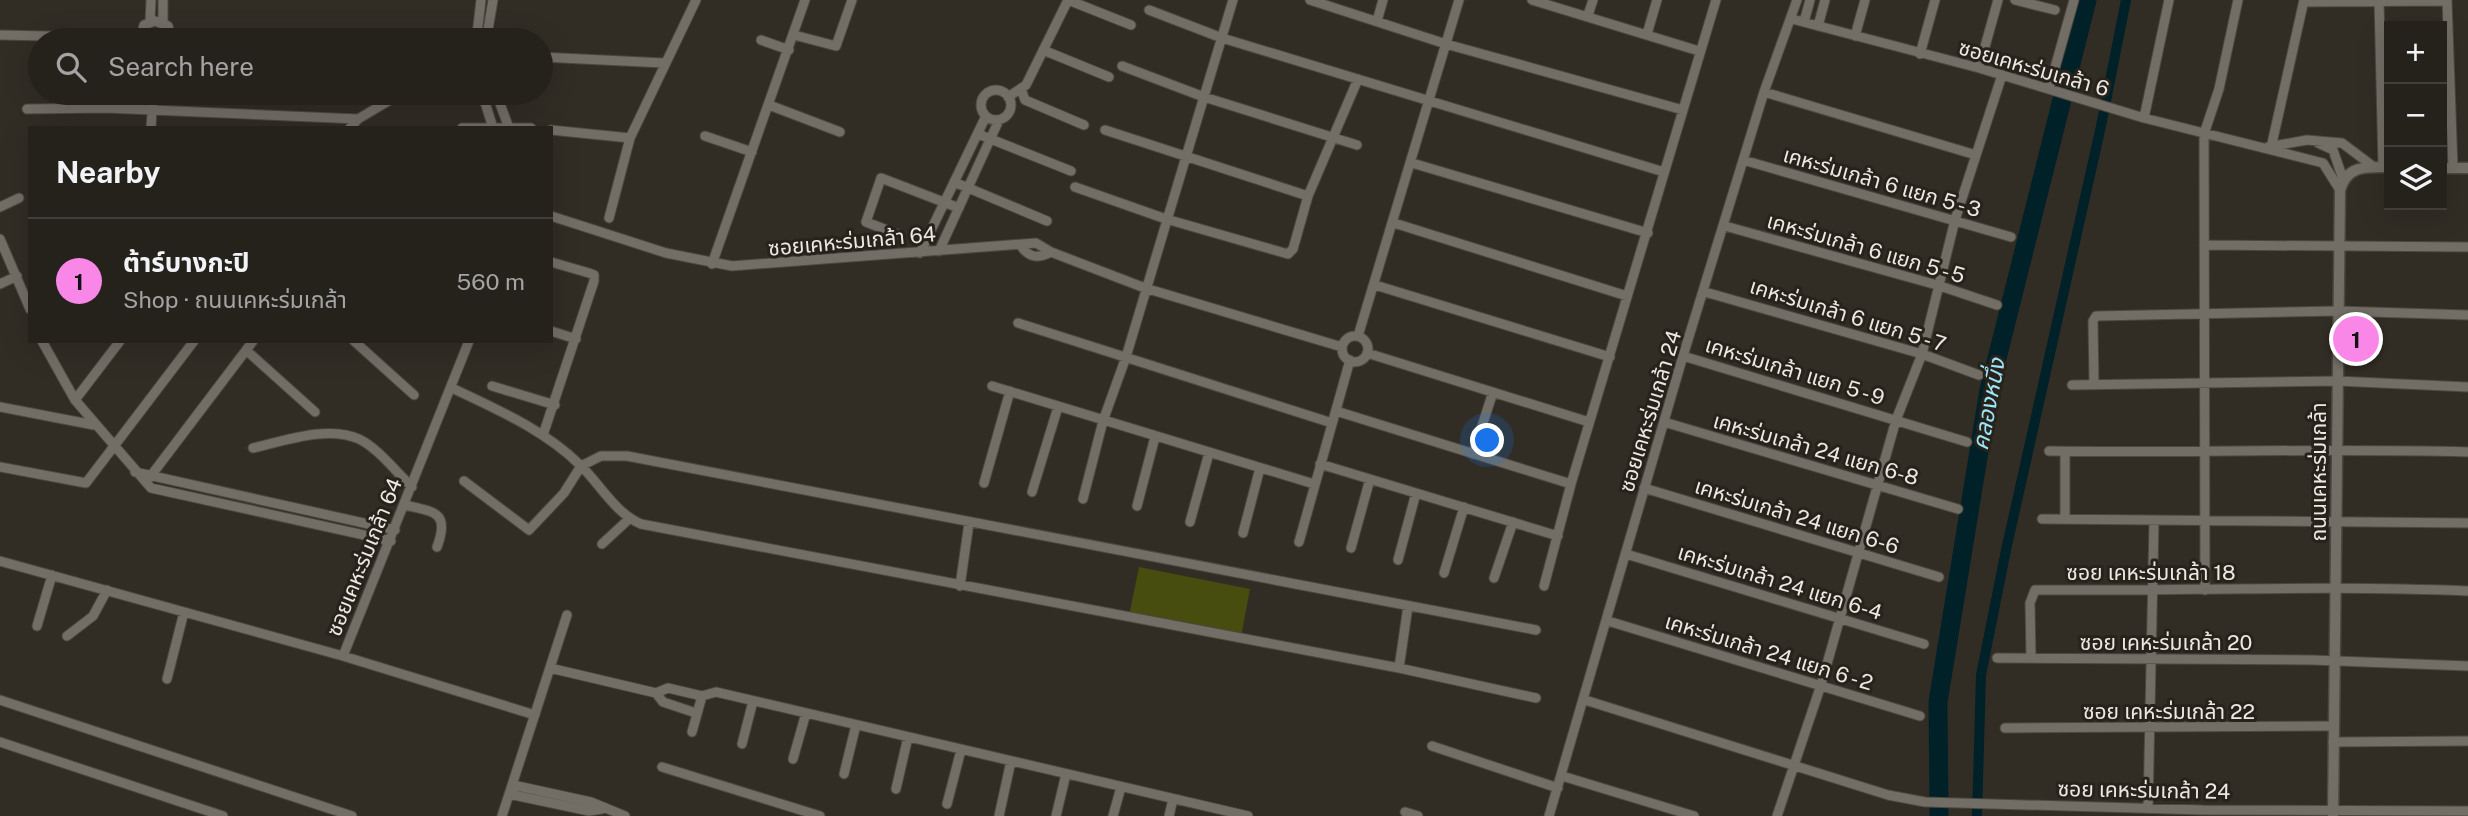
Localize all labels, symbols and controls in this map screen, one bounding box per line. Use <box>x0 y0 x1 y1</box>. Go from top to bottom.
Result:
map controls <box>2384 21 2447 210</box>
button: + <box>2384 21 2447 84</box>
search box <box>28 28 553 105</box>
street label: ซอยเคหะร่มเกล้า 6 <box>1956 35 2112 101</box>
icon: search <box>52 48 90 86</box>
text: Search here <box>108 51 254 82</box>
button: − <box>2384 84 2447 147</box>
street label: เคหะร่มเกล้า 6 แยก 5 - 3 <box>1780 142 1984 222</box>
button: layers <box>2384 147 2447 210</box>
text: Nearby <box>56 154 160 190</box>
street label: เคหะร่มเกล้า 6 แยก 5 - 5 <box>1764 208 1968 288</box>
street label: ซอยเคหะร่มเกล้า 64 <box>767 221 937 261</box>
text: ต้าร์บางกะปิ <box>123 247 249 278</box>
text: 1 <box>74 268 84 295</box>
text: 560 m <box>457 268 525 295</box>
street label: เคหะร่มเกล้า 6 แยก 5 - 7 <box>1747 273 1949 357</box>
text: Shop · ถนนเคหะร่มเกล้า <box>123 286 347 313</box>
pin: 1 <box>2333 313 2379 365</box>
street label: ซอยเคหะร่มเกล้า 24 <box>1614 327 1686 495</box>
street label: เคหะร่มเกล้า แยก 5 - 9 <box>1702 332 1888 410</box>
water label: คลองหนึ่ง <box>1964 354 2010 452</box>
street label: ถนนเคหะร่มเกล้า <box>2306 402 2331 542</box>
street label: เคหะร่มเกล้า 24 แยก 6-8 <box>1710 408 1922 490</box>
your location <box>1470 423 1504 457</box>
street label: เคหะร่มเกล้า 24 แยก 6-6 <box>1692 473 1902 559</box>
street label: ซอยเคหะร่มเกล้า 64 <box>321 474 407 640</box>
street label: เคหะร่มเกล้า 24 แยก 6-4 <box>1675 539 1885 625</box>
street label: ซอย เคหะร่มเกล้า 18 <box>2066 560 2236 585</box>
street label: เคหะร่มเกล้า 24 แยก 6 - 2 <box>1662 608 1876 696</box>
street label: ซอย เคหะร่มเกล้า 20 <box>2080 630 2252 655</box>
street label: ซอย เคหะร่มเกล้า 22 <box>2083 699 2255 724</box>
street label: ซอย เคหะร่มเกล้า 24 <box>2057 776 2231 804</box>

